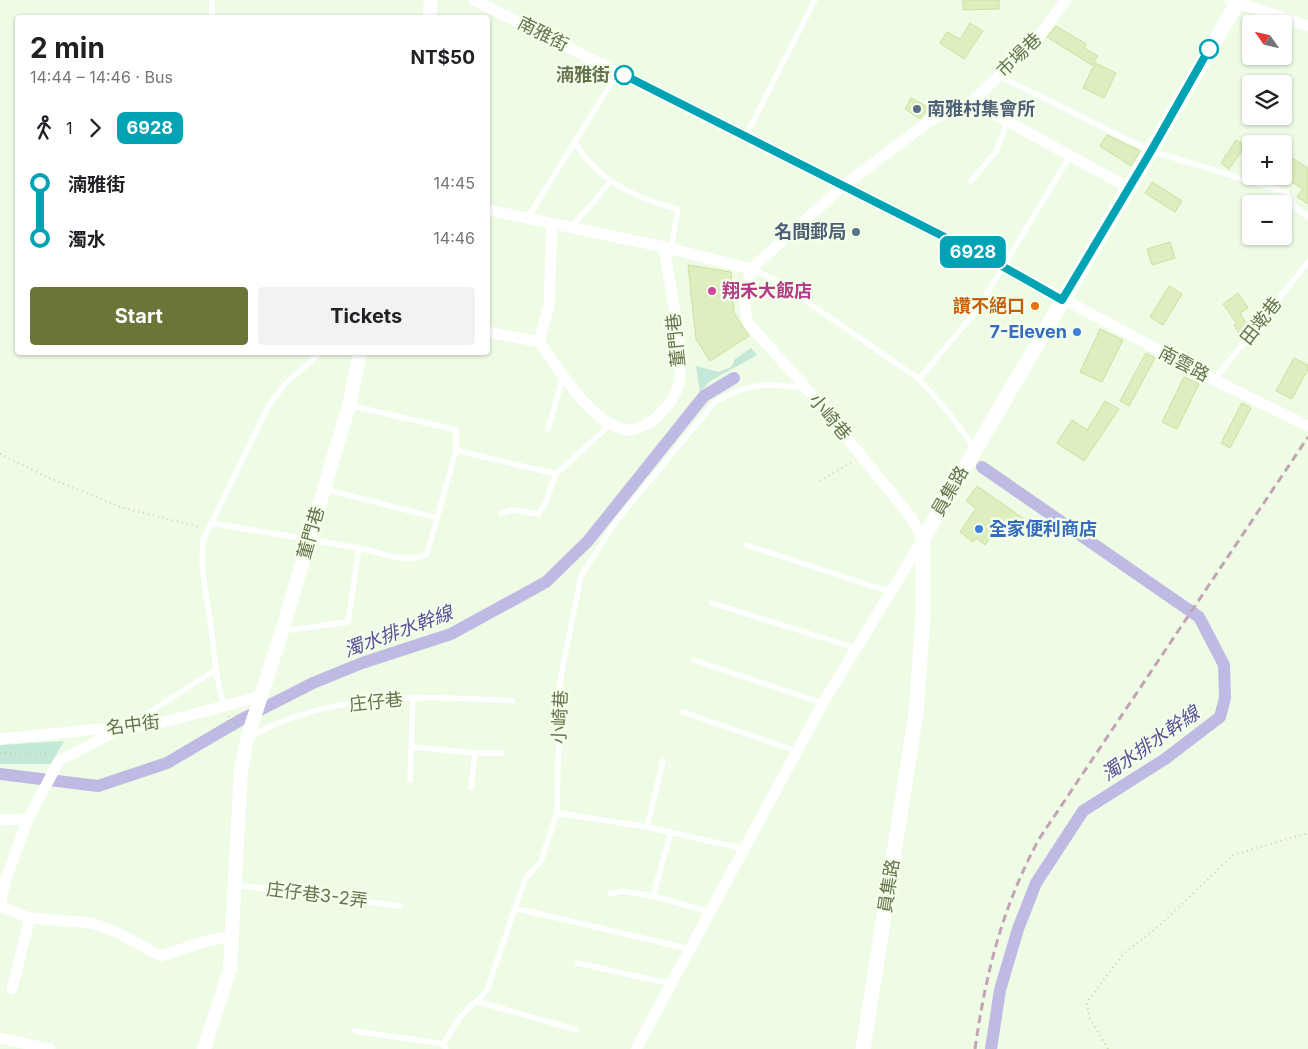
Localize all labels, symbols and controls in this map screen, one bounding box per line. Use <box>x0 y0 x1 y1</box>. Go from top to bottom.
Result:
street label: 南雅街 <box>514 12 572 55</box>
north arrow <box>1242 15 1292 65</box>
map controls <box>1242 15 1292 245</box>
street label: 市場巷 <box>992 28 1045 81</box>
text: 2 min <box>30 31 105 65</box>
unlabelled marker <box>1199 39 1219 59</box>
text: NT$50 <box>410 46 475 69</box>
place label: 湳雅街 <box>556 64 610 85</box>
marker: 湳雅街 <box>614 65 634 85</box>
text: 14:44 – 14:46 · Bus <box>30 67 173 87</box>
button: layers <box>1242 75 1292 125</box>
place label: 南雅村集會所 <box>927 98 1035 119</box>
marker: 南雅村集會所 <box>911 103 923 115</box>
icon: walk <box>30 114 58 142</box>
icon: forward <box>81 114 109 142</box>
text: 6928 <box>127 117 173 138</box>
text: 1 <box>66 118 73 138</box>
button: + <box>1242 135 1292 185</box>
text: 湳雅街 <box>68 173 125 196</box>
text: 14:45 <box>433 173 475 193</box>
button: − <box>1242 195 1292 245</box>
place label: 名間郵局 <box>774 221 846 242</box>
marker: 名間郵局 <box>850 226 862 238</box>
text: 濁水 <box>68 228 106 251</box>
text: 14:46 <box>433 228 475 248</box>
line badge: 6928 <box>938 236 1008 268</box>
text: 6928 <box>950 241 996 262</box>
place label: 翔禾大飯店 <box>722 280 812 301</box>
marker: 翔禾大飯店 <box>706 285 718 297</box>
button: Start <box>30 287 248 345</box>
button: Tickets <box>258 287 475 345</box>
street label: 田墘巷 <box>1236 293 1286 348</box>
place label: 讚不絕口 <box>953 295 1025 316</box>
marker: 讚不絕口 <box>1029 300 1041 312</box>
street label: 董門巷 <box>662 312 689 368</box>
place label: 7-Eleven <box>990 321 1067 342</box>
marker: 7-Eleven <box>1071 326 1083 338</box>
street label: 南雲路 <box>1155 342 1213 386</box>
street label: 小崎巷 <box>805 389 856 444</box>
street label: 員集路 <box>927 462 972 519</box>
street label: 董門巷 <box>293 504 328 562</box>
place label: 全家便利商店 <box>989 518 1097 539</box>
marker: 全家便利商店 <box>973 523 985 535</box>
water label: 濁水排水幹線 <box>341 600 458 662</box>
street label: 庄仔巷 <box>348 688 404 715</box>
street label: 小崎巷 <box>548 690 571 744</box>
water label: 濁水排水幹線 <box>1097 700 1205 786</box>
street label: 名中街 <box>105 711 161 738</box>
street label: 員集路 <box>874 858 903 914</box>
street label: 庄仔巷3-2弄 <box>265 878 369 911</box>

